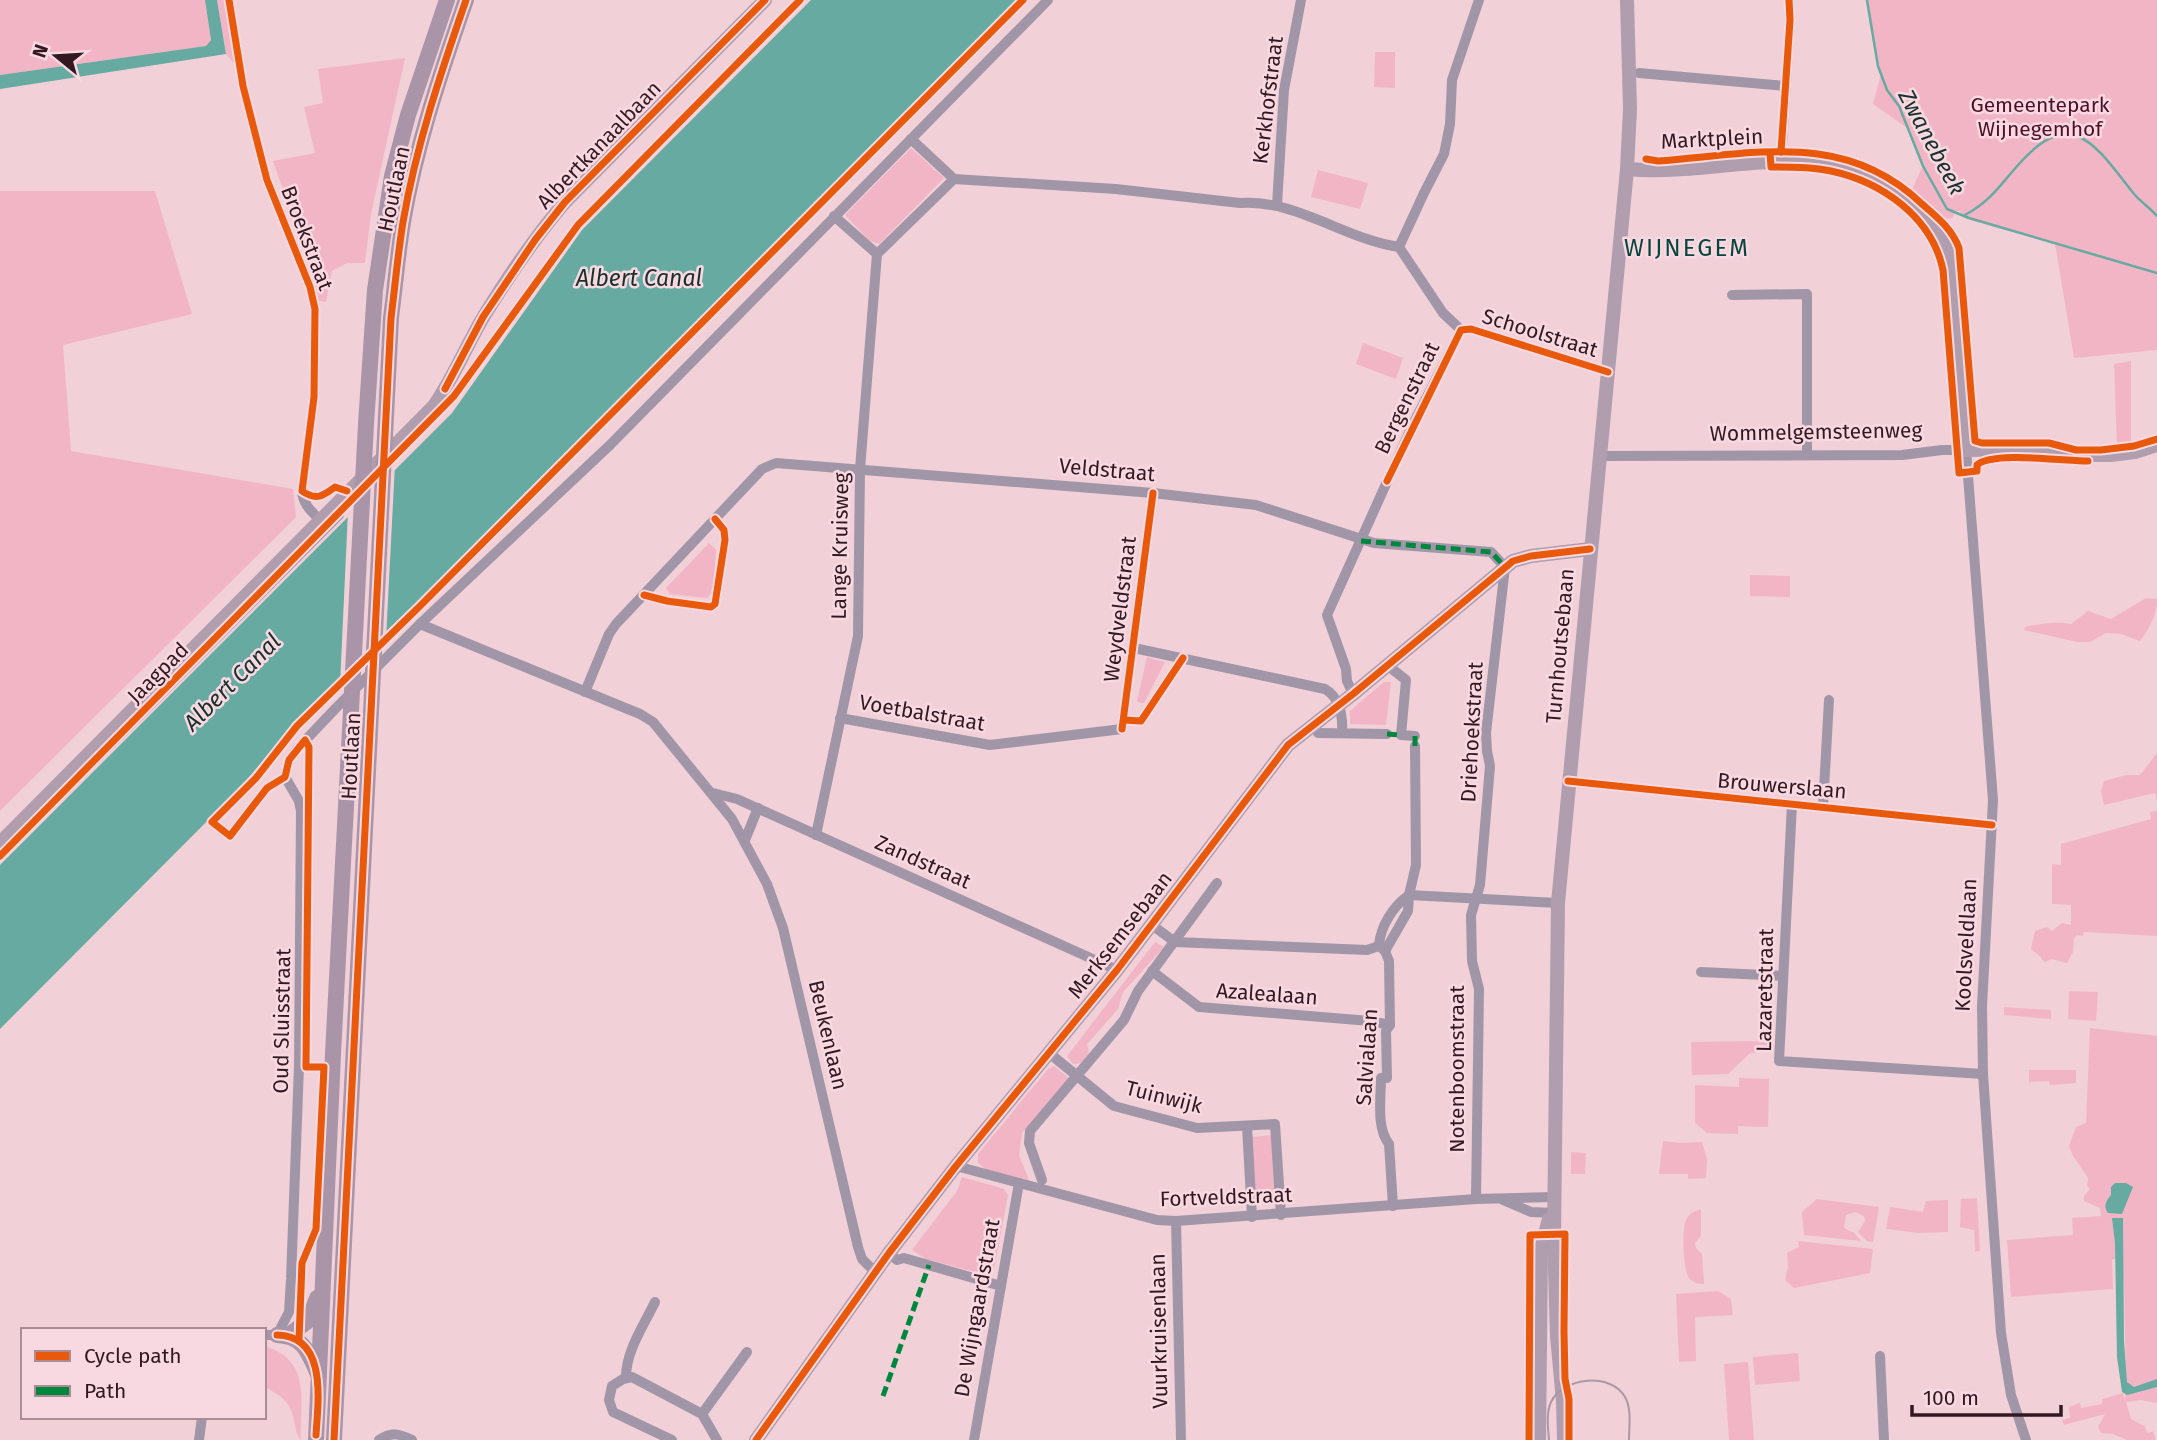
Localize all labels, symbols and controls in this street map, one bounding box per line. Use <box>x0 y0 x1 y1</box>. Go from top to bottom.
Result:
north arrow <box>21 21 91 91</box>
street label: Kerkhofstraat <box>1247 34 1289 166</box>
text: N <box>27 41 53 60</box>
street label: Albertkanaalbaan <box>531 76 667 214</box>
water label: Zwanebeek <box>1892 83 1972 200</box>
park label: Gemeentepark Wijnegemhof <box>1970 92 2110 142</box>
street label: Marktplein <box>1660 123 1764 155</box>
street label: Houtlaan <box>372 144 416 234</box>
street label: Broekstraat <box>275 182 339 294</box>
district label: WIJNEGEM <box>1624 234 1750 262</box>
water label: Albert Canal <box>575 264 702 292</box>
street label: Schoolstraat <box>1479 303 1601 363</box>
street label: Bergenstraat <box>1369 337 1445 458</box>
street label: Wommelgemsteenweg <box>1709 417 1923 447</box>
street label: Veldstraat <box>1058 453 1157 487</box>
street label: Lange Kruisweg <box>826 472 854 620</box>
street label: Weydveldstraat <box>1098 534 1142 683</box>
street label: Turnhoutsebaan <box>1540 567 1580 725</box>
water label: Albert Canal <box>177 627 287 737</box>
street label: Jaagpad <box>122 637 194 709</box>
street label: Driehoekstraat <box>1455 661 1489 803</box>
street label: Voetbalstraat <box>857 689 987 737</box>
street label: Houtlaan <box>336 712 366 800</box>
street label: Brouwerslaan <box>1716 767 1848 805</box>
street label: Zandstraat <box>871 829 975 895</box>
street label: Merksemsebaan <box>1062 866 1178 1004</box>
street label: Koolsveldlaan <box>1950 878 1982 1012</box>
street label: Lazaretstraat <box>1751 928 1779 1052</box>
street label: Oud Sluisstraat <box>268 948 296 1094</box>
street label: Azalealaan <box>1215 977 1319 1011</box>
street label: Beukenlaan <box>803 978 853 1092</box>
street label: Notenboomstraat <box>1444 985 1470 1153</box>
street label: Salvialaan <box>1351 1008 1383 1106</box>
street label: Tuinwijk <box>1123 1075 1205 1119</box>
street label: Fortveldstraat <box>1159 1182 1293 1212</box>
street label: De Wijngaardstraat <box>949 1217 1006 1399</box>
street label: Vuurkruisenlaan <box>1145 1253 1173 1409</box>
legend <box>21 1328 266 1419</box>
text: Cycle path <box>84 1343 182 1369</box>
scale bar <box>1912 1374 2061 1418</box>
text: Path <box>84 1378 126 1404</box>
text: 100 m <box>1923 1385 1979 1411</box>

